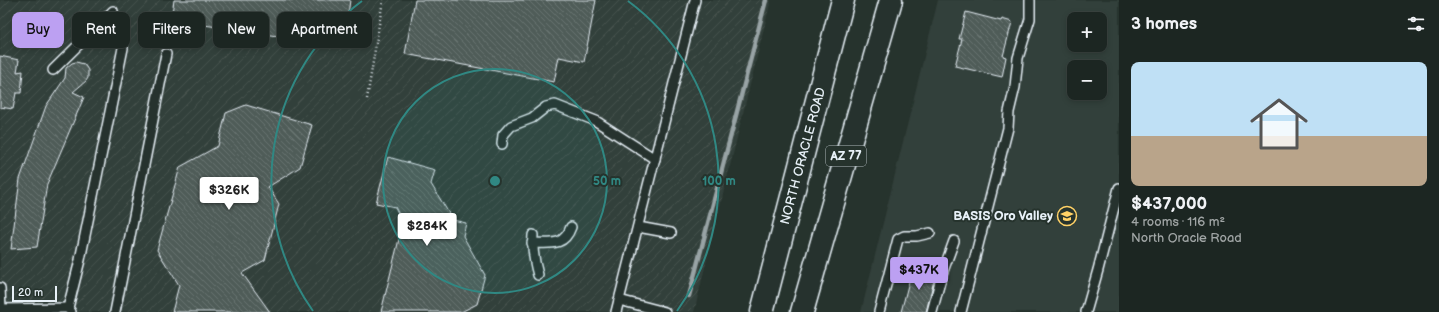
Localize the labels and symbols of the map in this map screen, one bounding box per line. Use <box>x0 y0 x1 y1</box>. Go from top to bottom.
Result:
street label: NORTH ORACLE ROAD <box>777 86 829 226</box>
road number: AZ 77 <box>826 146 866 166</box>
centre of rings <box>488 174 502 188</box>
text: 50 m <box>593 174 621 189</box>
text: 100 m <box>702 174 736 189</box>
pin: $326K <box>201 177 257 211</box>
school or university icon: BASIS Oro Valley <box>1056 205 1078 227</box>
place label: BASIS Oro Valley <box>953 208 1053 224</box>
pin: $284K <box>399 213 455 247</box>
pin: $437K <box>891 257 947 291</box>
scale bar <box>12 284 57 303</box>

